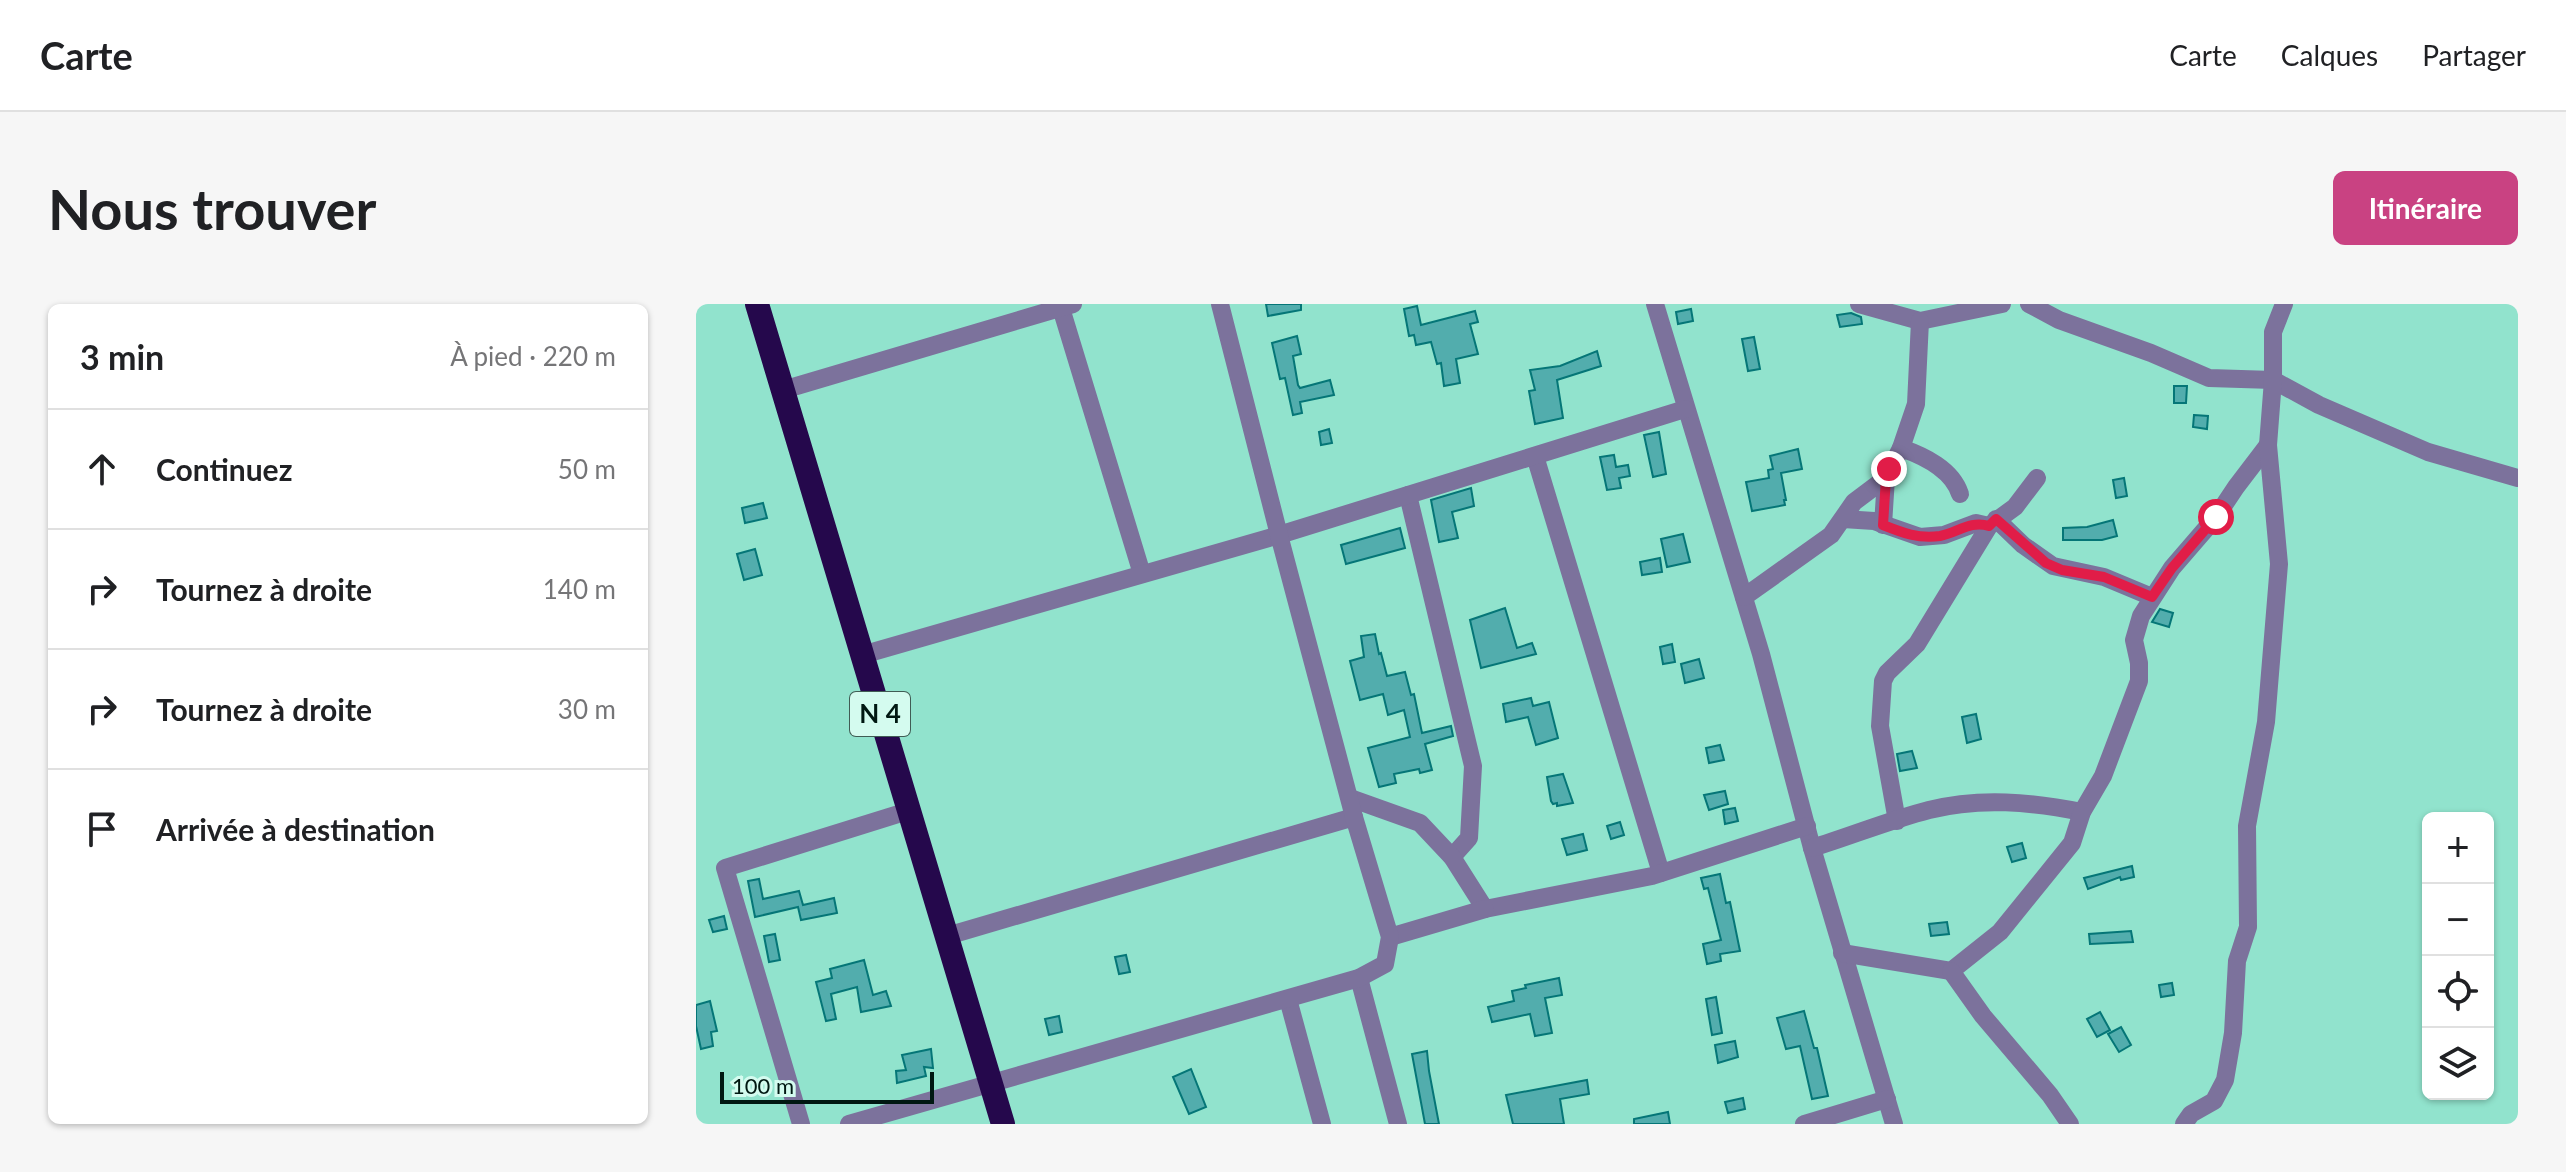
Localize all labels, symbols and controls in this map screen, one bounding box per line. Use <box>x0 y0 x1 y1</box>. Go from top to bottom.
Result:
text: Carte <box>40 32 133 78</box>
text: Carte <box>2169 38 2237 72</box>
text: Calques <box>2281 38 2378 72</box>
text: Partager <box>2422 38 2526 72</box>
button: Itinéraire <box>2333 171 2518 245</box>
text: Nous trouver <box>48 175 376 242</box>
text: 3 min <box>80 336 164 377</box>
text: À pied · 220 m <box>450 340 616 372</box>
icon: ahead <box>80 447 124 491</box>
text: Continuez <box>156 451 292 487</box>
route end <box>1871 451 1907 487</box>
text: 50 m <box>558 453 616 485</box>
route start <box>2198 499 2234 535</box>
icon: right <box>80 567 124 611</box>
text: Tournez à droite <box>156 571 372 607</box>
text: 140 m <box>543 573 616 605</box>
icon: right <box>80 687 124 731</box>
text: Tournez à droite <box>156 691 372 727</box>
road number: N 4 <box>850 692 910 736</box>
text: 30 m <box>558 693 616 725</box>
icon: arrive <box>80 807 124 851</box>
text: Arrivée à destination <box>156 811 435 847</box>
map controls <box>2422 812 2494 1100</box>
button: + <box>2422 812 2494 884</box>
button: − <box>2422 884 2494 956</box>
button: locate <box>2422 956 2494 1028</box>
button: layers <box>2422 1028 2494 1100</box>
scale bar <box>720 1068 934 1104</box>
text: 100 m <box>732 1072 794 1099</box>

